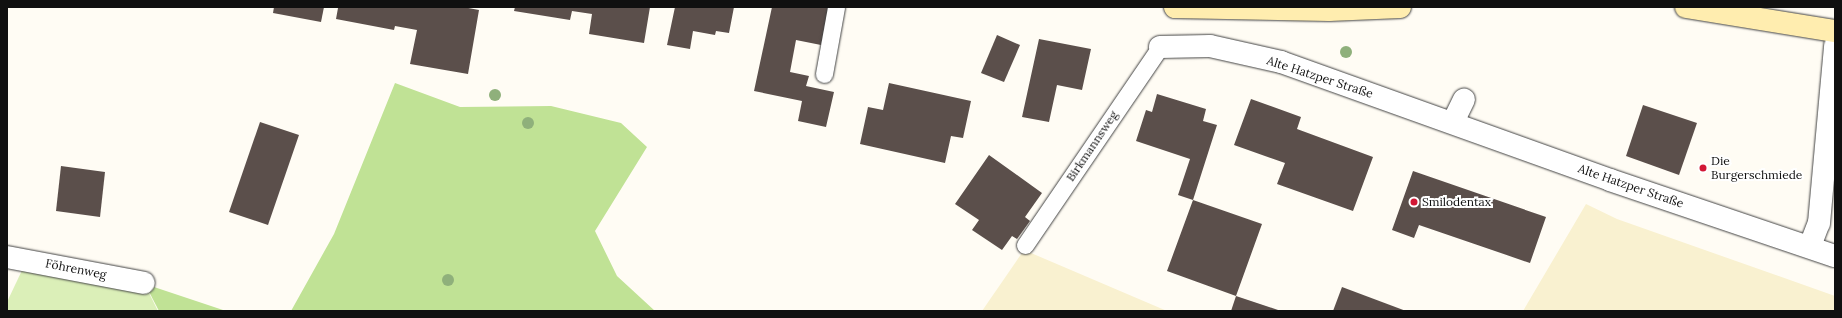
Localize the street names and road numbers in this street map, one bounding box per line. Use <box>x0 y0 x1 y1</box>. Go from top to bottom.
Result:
street label: Alte Hatzper Straße <box>1265 53 1375 101</box>
street label: Birkmannsweg <box>1063 108 1121 184</box>
street label: Alte Hatzper Straße <box>1576 161 1686 211</box>
street label: Föhrenweg <box>44 256 108 282</box>

